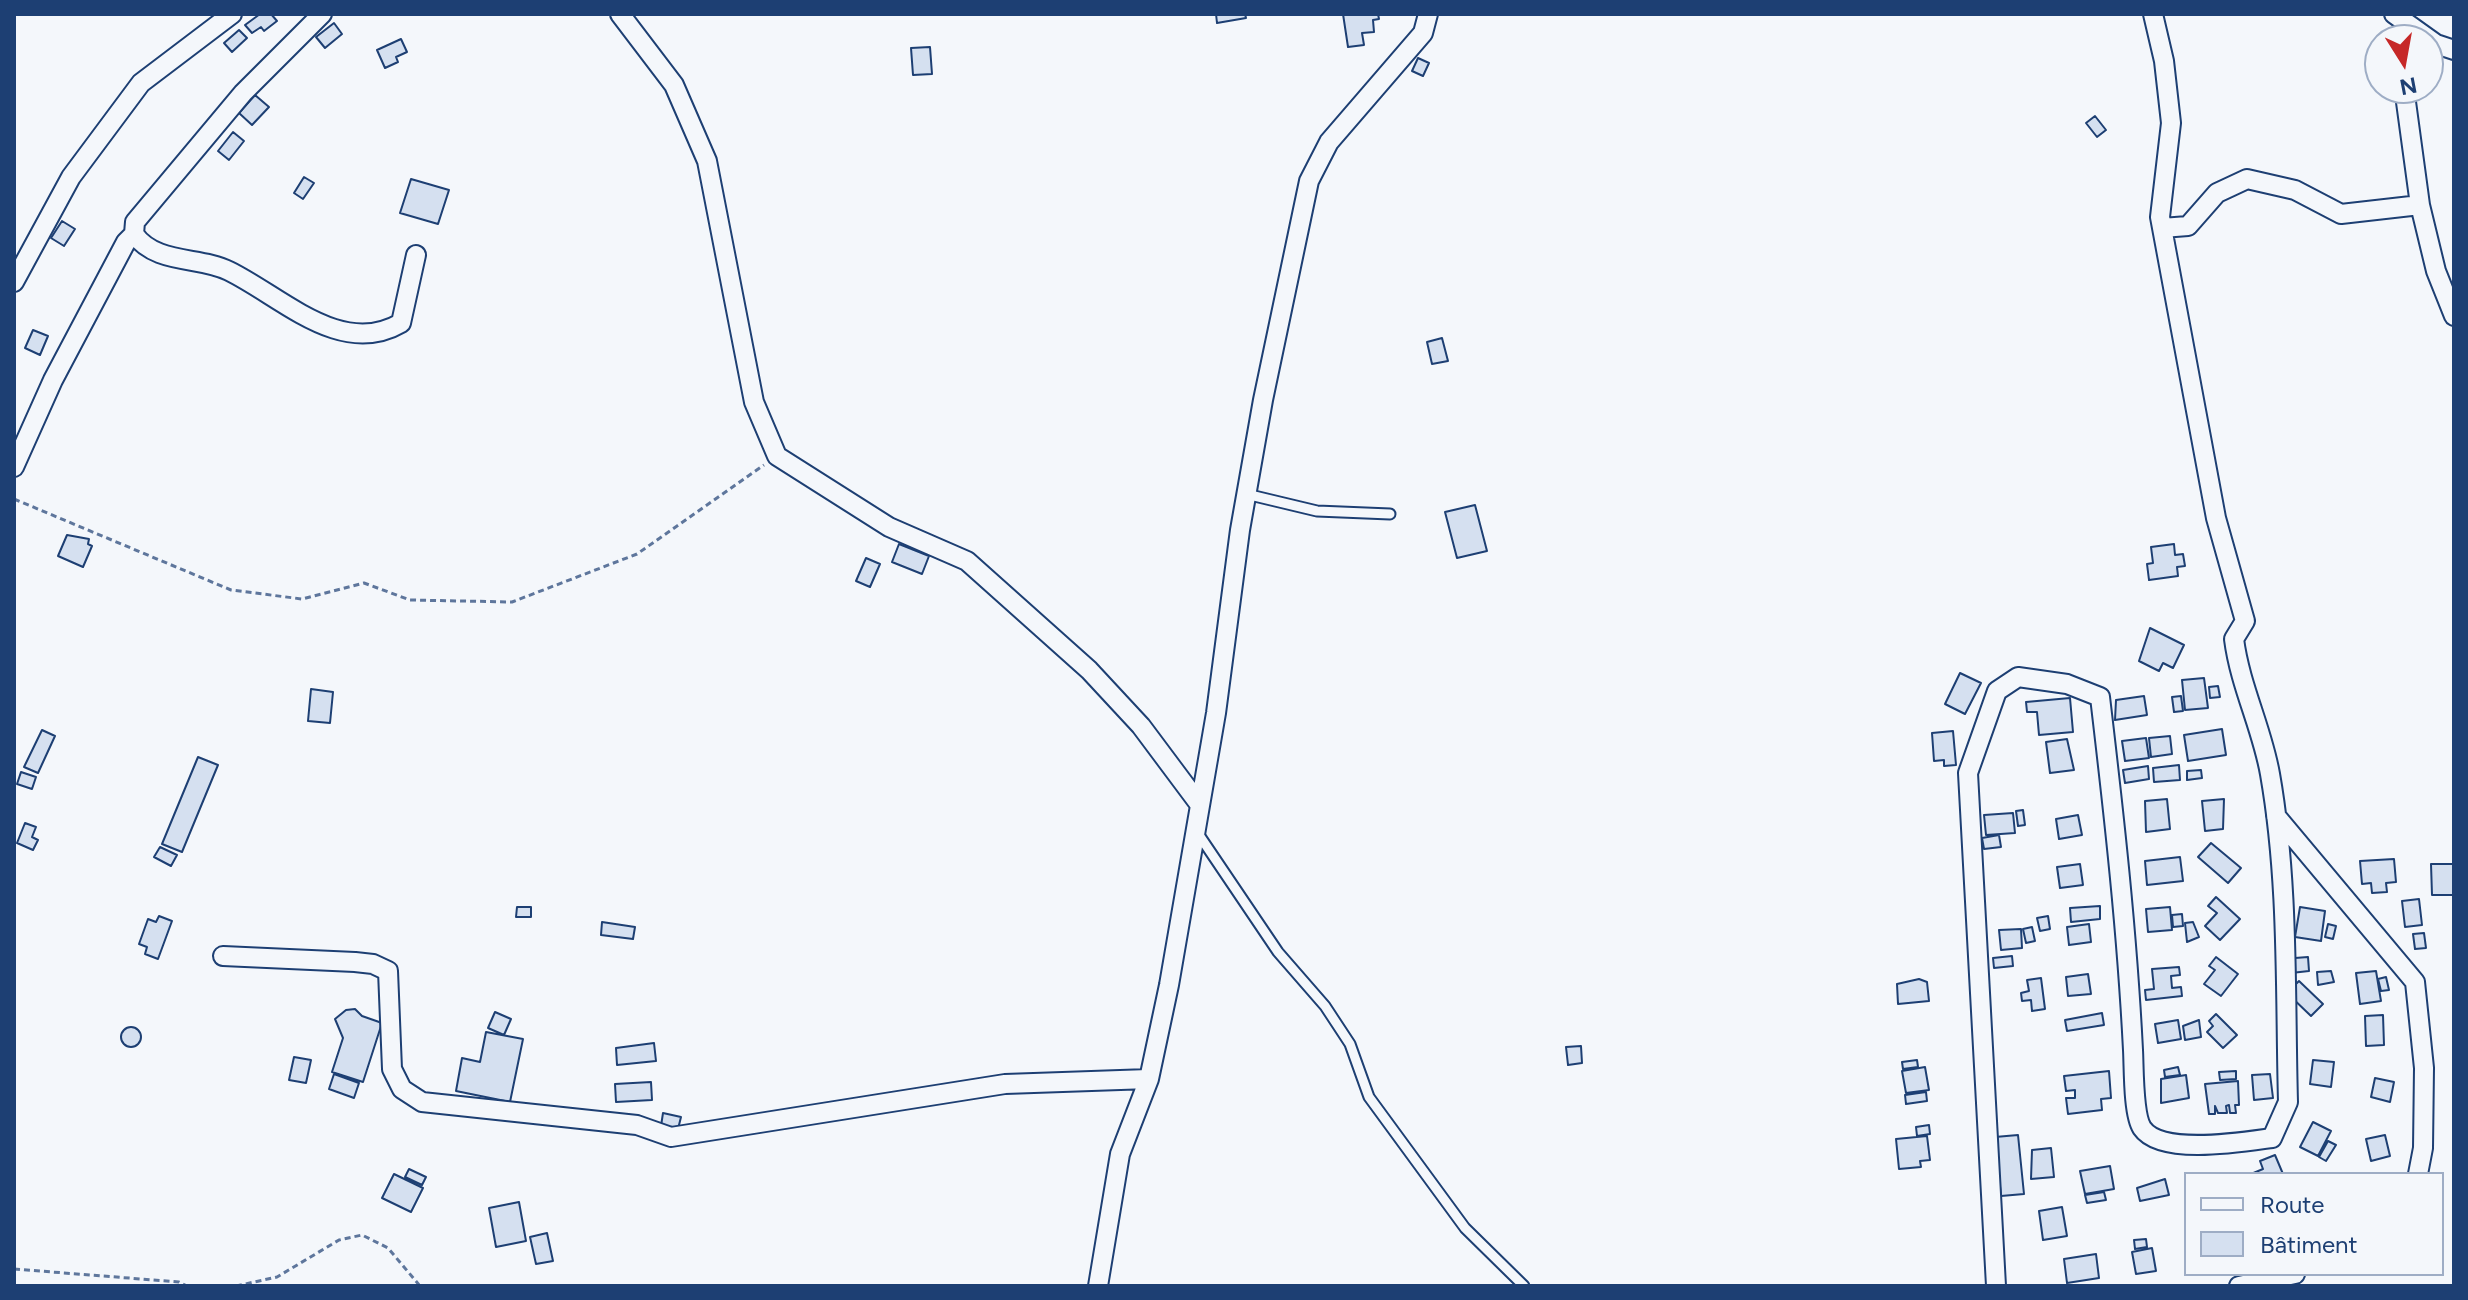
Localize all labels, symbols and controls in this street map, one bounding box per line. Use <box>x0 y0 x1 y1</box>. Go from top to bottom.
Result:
north arrow <box>2364 24 2444 104</box>
text: N <box>2397 71 2419 101</box>
legend <box>2184 1172 2444 1276</box>
text: Route <box>2260 1190 2324 1219</box>
text: Bâtiment <box>2260 1230 2358 1259</box>

